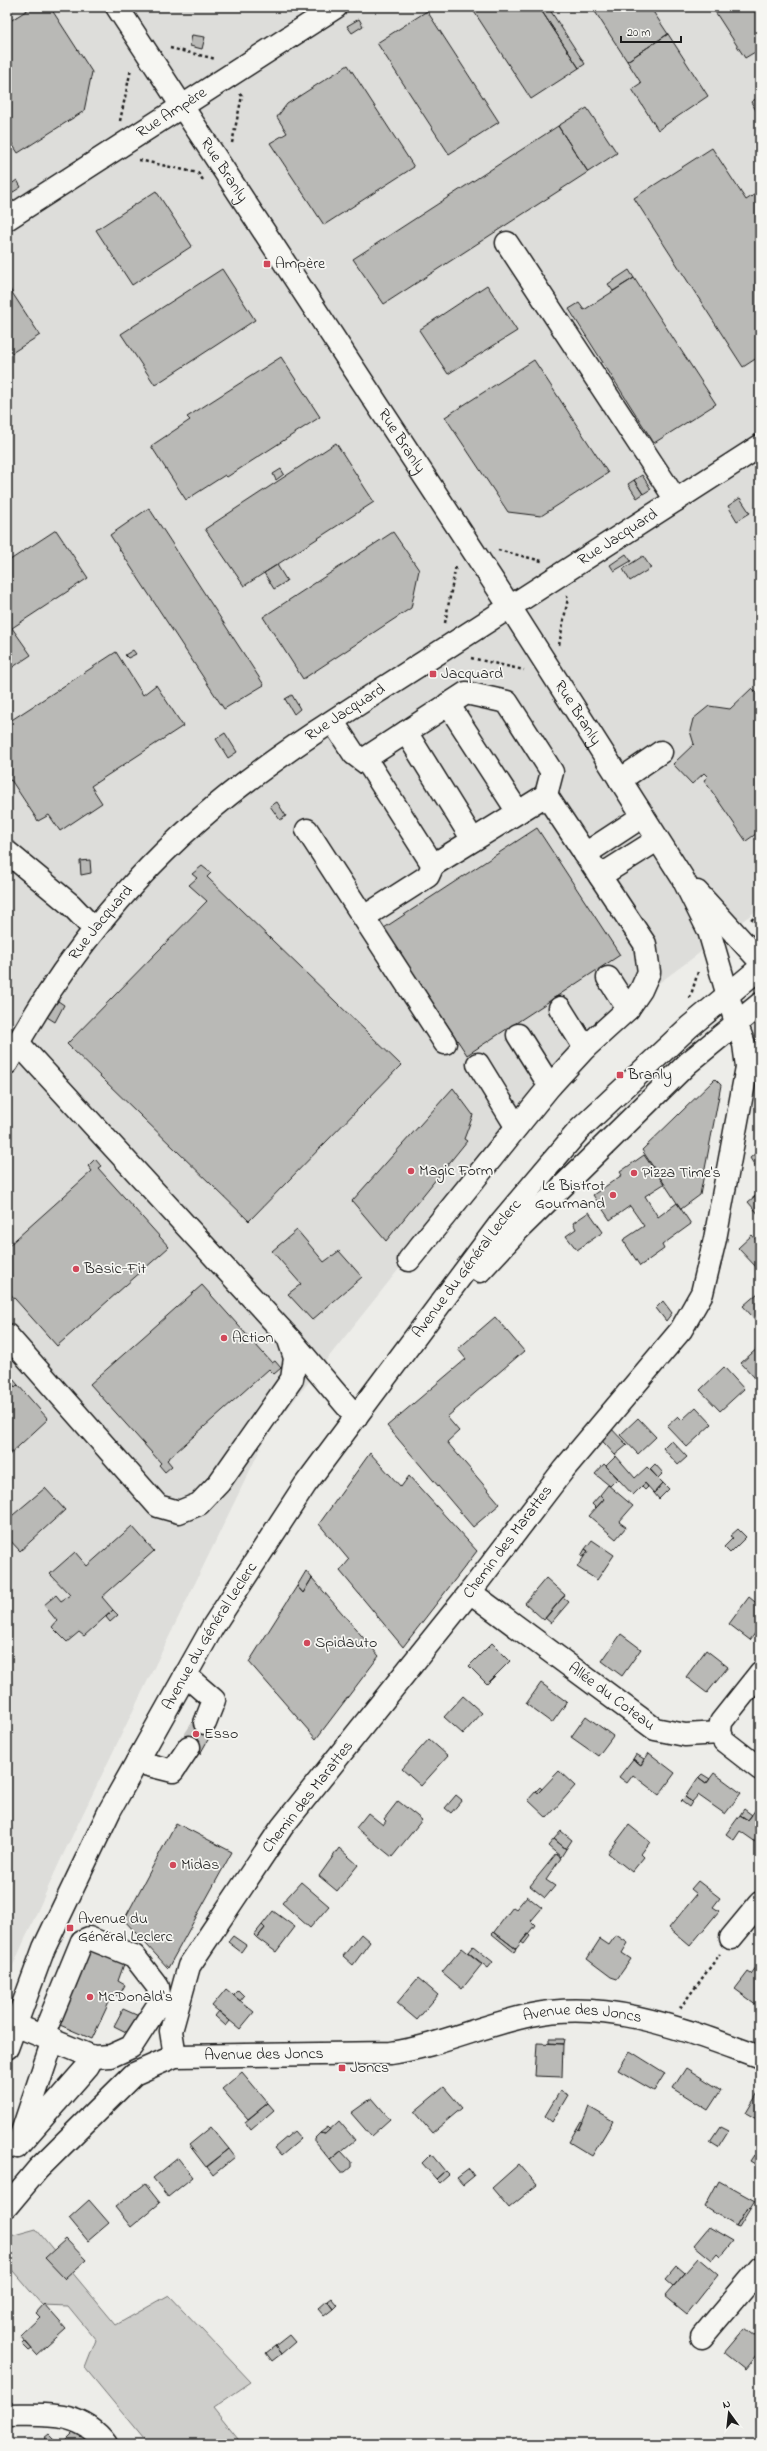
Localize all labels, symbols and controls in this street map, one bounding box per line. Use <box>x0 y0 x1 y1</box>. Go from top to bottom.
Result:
scale bar <box>621 18 681 44</box>
text: 20 m <box>627 24 650 42</box>
street label: Rue Ampère <box>132 81 212 144</box>
street label: Rue Branly <box>194 133 254 207</box>
place label: Ampère <box>275 252 326 276</box>
marker: Ampère <box>262 259 272 269</box>
street label: Rue Branly <box>371 404 431 478</box>
street label: Rue Jacquard <box>573 503 663 572</box>
place label: Jacquard <box>441 662 503 686</box>
marker: Jacquard <box>428 669 438 679</box>
street label: Rue Branly <box>548 676 607 750</box>
street label: Rue Jacquard <box>301 678 390 748</box>
street label: Rue Jacquard <box>63 880 139 966</box>
place label: Branly <box>627 1063 672 1087</box>
marker: Branly <box>615 1070 625 1080</box>
place label: Magic Form <box>419 1159 493 1183</box>
place label: Pizza Time's <box>642 1161 721 1185</box>
marker: Magic Form <box>406 1166 416 1176</box>
marker: Pizza Time's <box>629 1168 639 1178</box>
place label: Le Bistrot Gourmand <box>535 1174 606 1216</box>
marker: Le Bistrot Gourmand <box>608 1190 618 1200</box>
street label: Avenue du Général Leclerc <box>407 1193 528 1343</box>
place label: Basic-Fit <box>83 1257 147 1281</box>
marker: Basic-Fit <box>71 1264 81 1274</box>
place label: Action <box>232 1326 274 1350</box>
marker: Action <box>219 1333 229 1343</box>
street label: Chemin des Marattes <box>457 1480 559 1604</box>
street label: Avenue du Général Leclerc <box>156 1557 264 1715</box>
place label: Spidauto <box>315 1631 377 1655</box>
marker: Spidauto <box>302 1638 312 1648</box>
street label: Allée du Coteau <box>563 1656 660 1737</box>
place label: Esso <box>204 1722 238 1746</box>
marker: Esso <box>191 1729 201 1739</box>
street label: Chemin des Marattes <box>256 1736 360 1858</box>
place label: Midas <box>181 1853 219 1877</box>
marker: Midas <box>168 1860 178 1870</box>
place label: Avenue du Général Leclerc <box>78 1907 174 1949</box>
marker: Avenue du Général Leclerc <box>65 1923 75 1933</box>
place label: McDonald's <box>98 1985 173 2009</box>
marker: McDonald's <box>85 1992 95 2002</box>
street label: Avenue des Joncs <box>521 1998 644 2030</box>
street label: Avenue des Joncs <box>204 2042 324 2068</box>
place label: Joncs <box>350 2056 389 2080</box>
marker: Joncs <box>337 2063 347 2073</box>
north arrow <box>709 2393 749 2433</box>
text: N <box>721 2396 732 2413</box>

